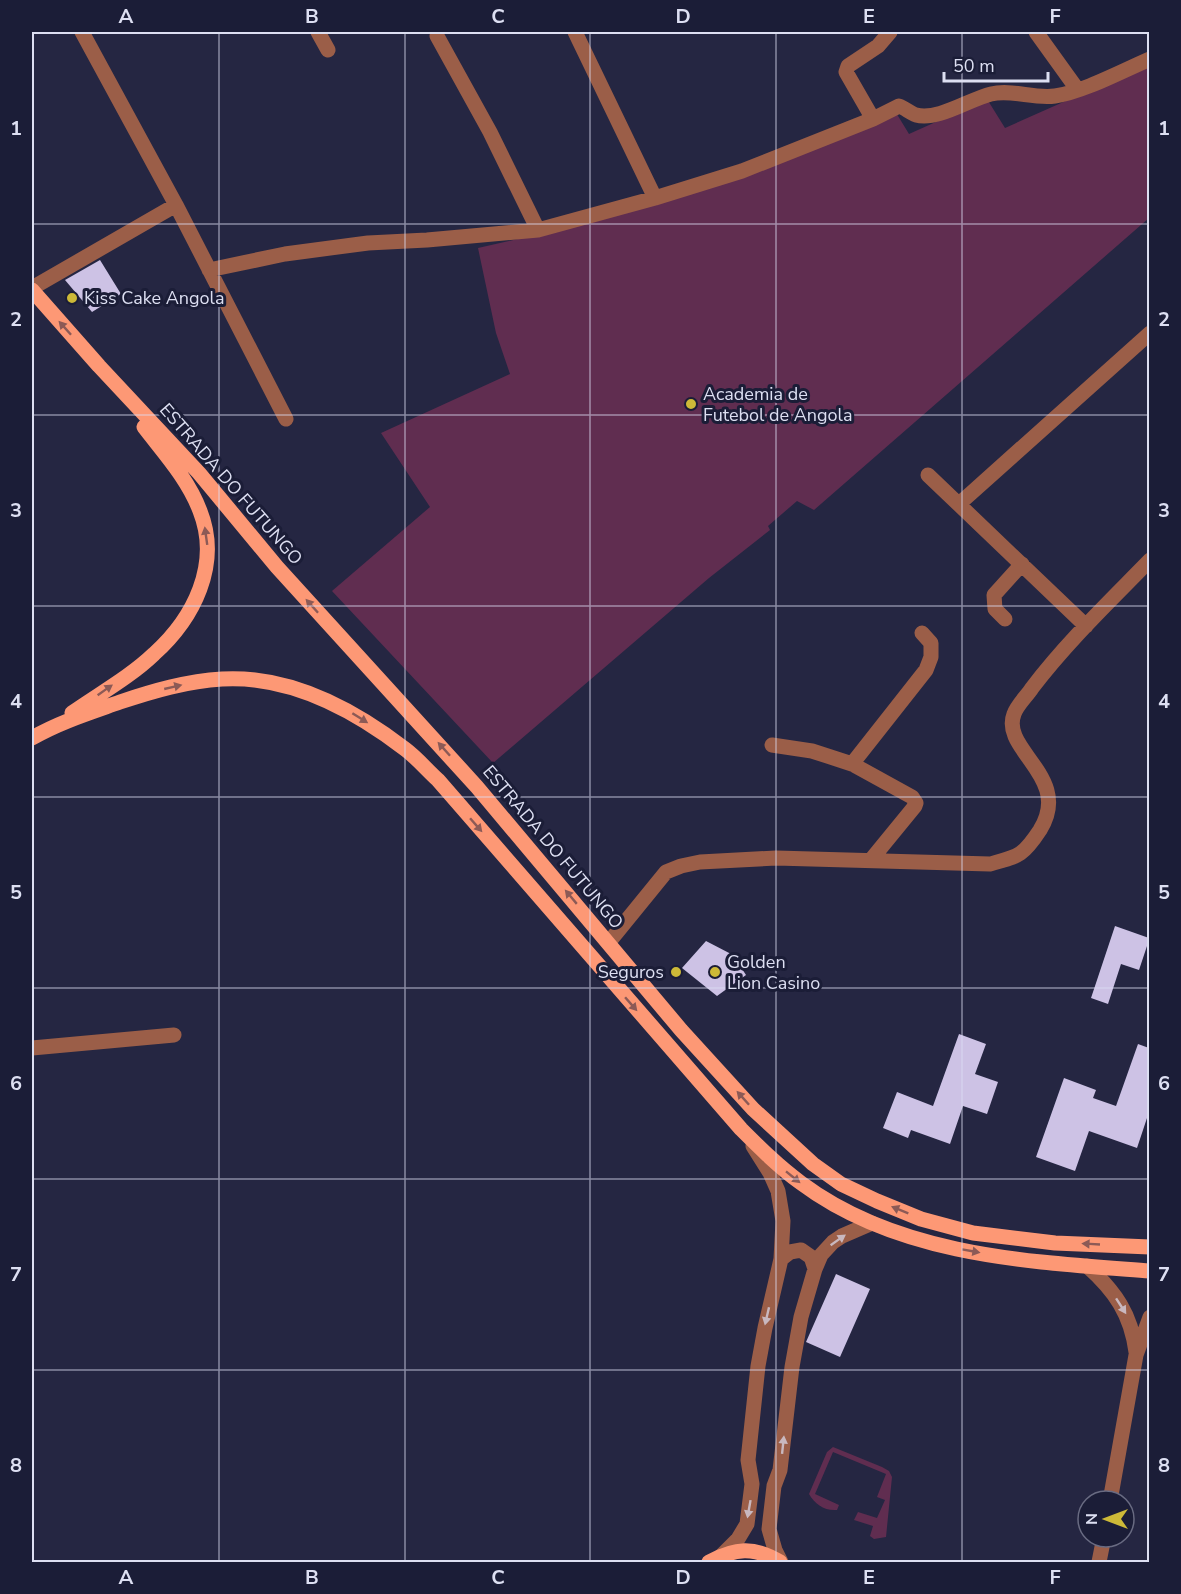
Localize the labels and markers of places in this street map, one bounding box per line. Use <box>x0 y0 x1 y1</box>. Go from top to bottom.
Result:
place label: Kiss Cake Angola <box>84 286 224 310</box>
marker: Kiss Cake Angola <box>65 291 79 305</box>
place label: Academia de Futebol de Angola <box>703 382 852 427</box>
marker: Academia de Futebol de Angola <box>684 397 698 411</box>
place label: Golden Lion Casino <box>727 950 820 995</box>
place label: Seguros <box>598 960 664 984</box>
marker: Seguros <box>669 965 683 979</box>
marker: Golden Lion Casino <box>708 965 722 979</box>

